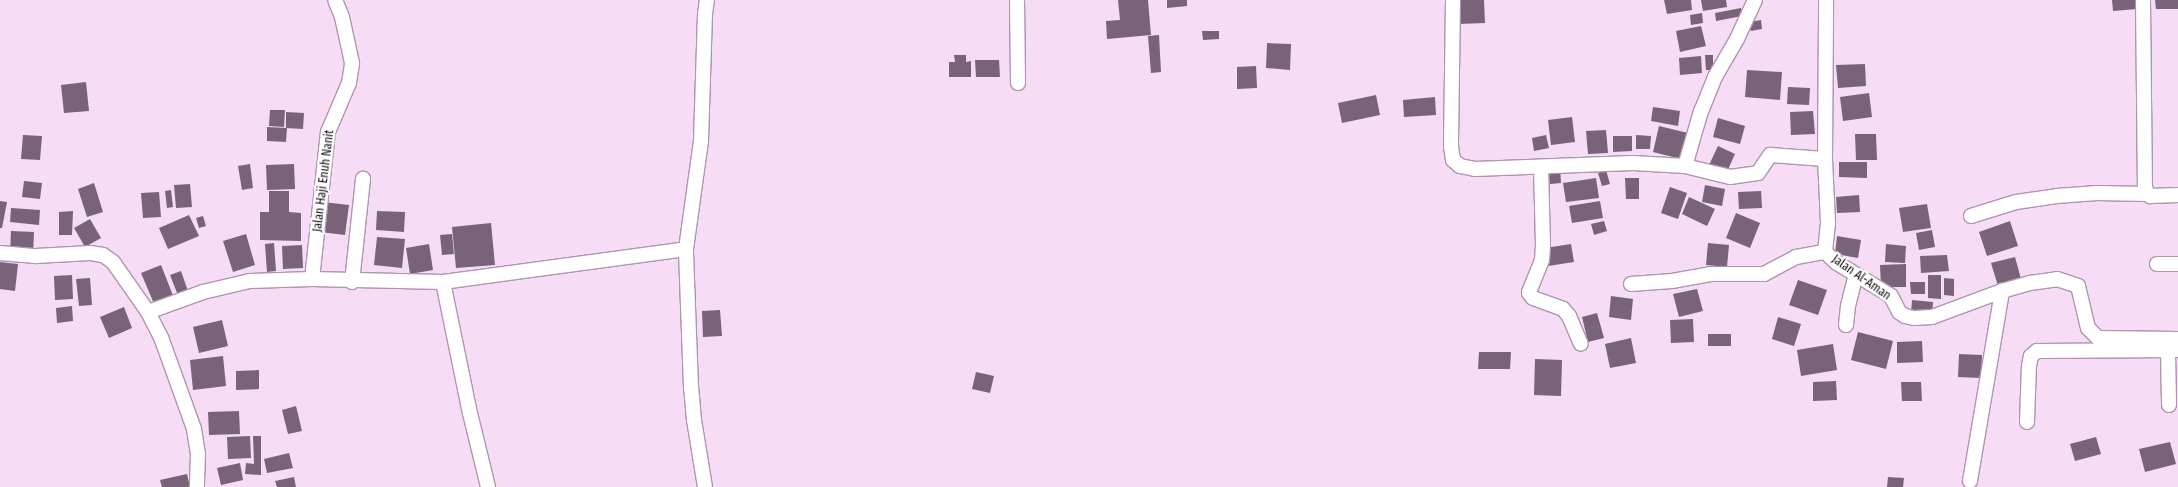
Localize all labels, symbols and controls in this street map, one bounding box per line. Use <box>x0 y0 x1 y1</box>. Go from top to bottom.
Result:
street label: Jalan Haji Enuh Nanit <box>311 129 337 233</box>
street label: Jalan Al-Aman <box>1829 252 1893 304</box>

